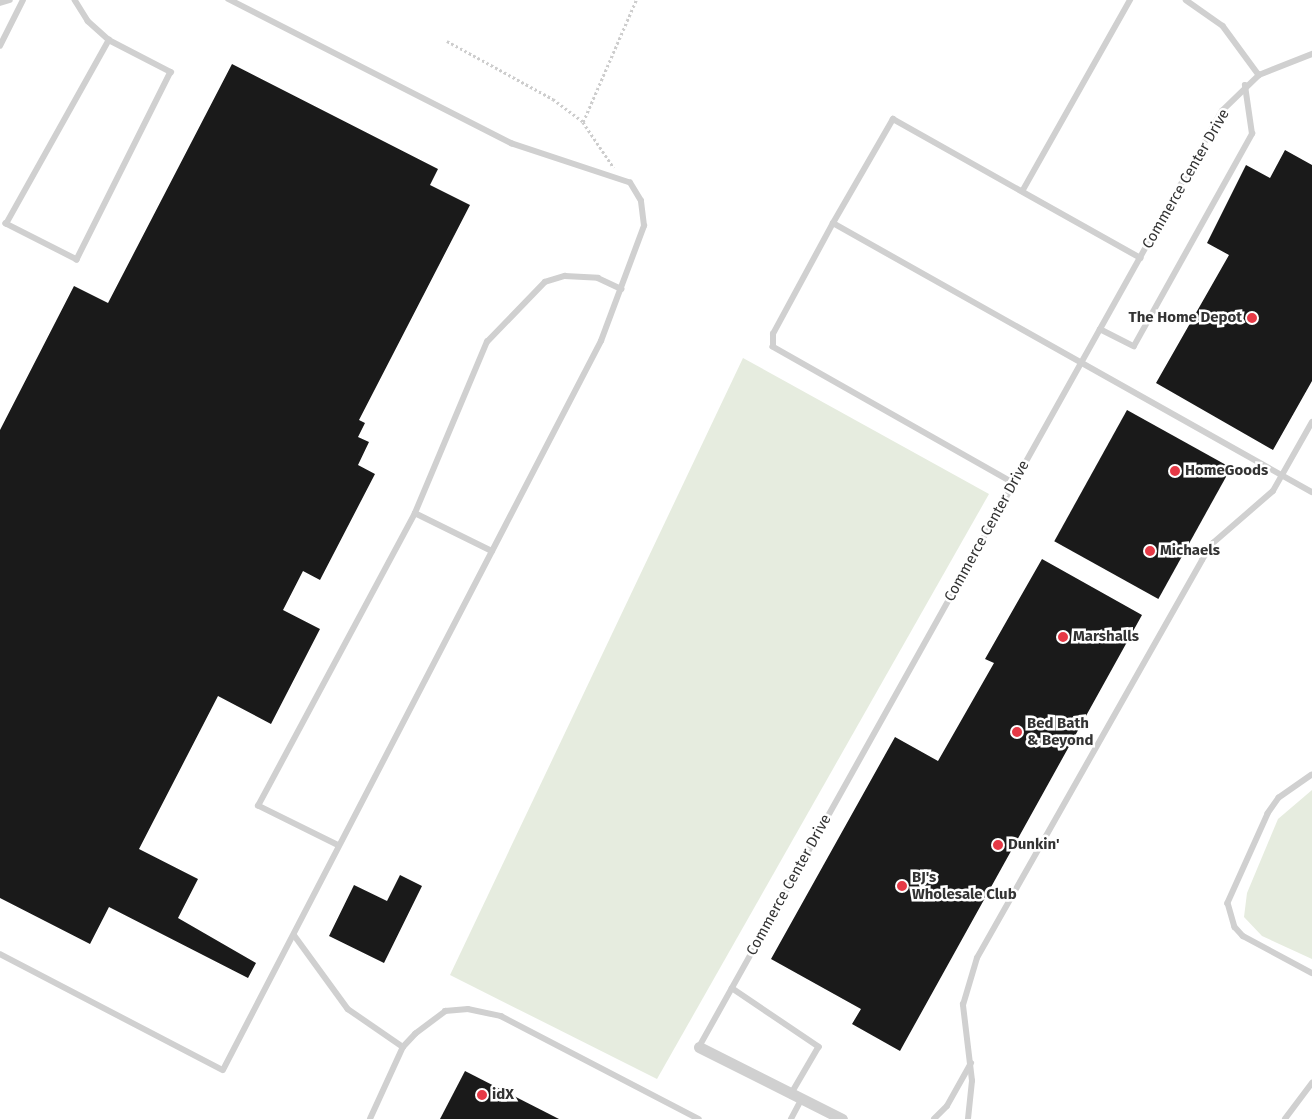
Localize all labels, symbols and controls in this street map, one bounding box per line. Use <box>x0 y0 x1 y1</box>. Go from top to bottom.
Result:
street label: Commerce Center Drive <box>1139 106 1233 252</box>
place label: The Home Depot <box>1129 309 1242 327</box>
marker: The Home Depot <box>1246 312 1258 324</box>
street label: Commerce Center Drive <box>941 457 1033 605</box>
place label: HomeGoods <box>1185 462 1268 480</box>
marker: HomeGoods <box>1169 465 1181 477</box>
place label: Michaels <box>1160 542 1220 560</box>
marker: Michaels <box>1144 545 1156 557</box>
place label: Marshalls <box>1073 628 1139 646</box>
marker: Marshalls <box>1057 631 1069 643</box>
place label: Bed Bath & Beyond <box>1027 714 1093 749</box>
marker: Bed Bath & Beyond <box>1011 726 1023 738</box>
street label: Commerce Center Drive <box>743 811 835 959</box>
place label: Dunkin' <box>1008 836 1060 854</box>
marker: Dunkin' <box>992 839 1004 851</box>
place label: BJ's Wholesale Club <box>912 868 1017 903</box>
marker: BJ's Wholesale Club <box>896 880 908 892</box>
place label: idX <box>492 1086 514 1104</box>
marker: idX <box>476 1089 488 1101</box>

